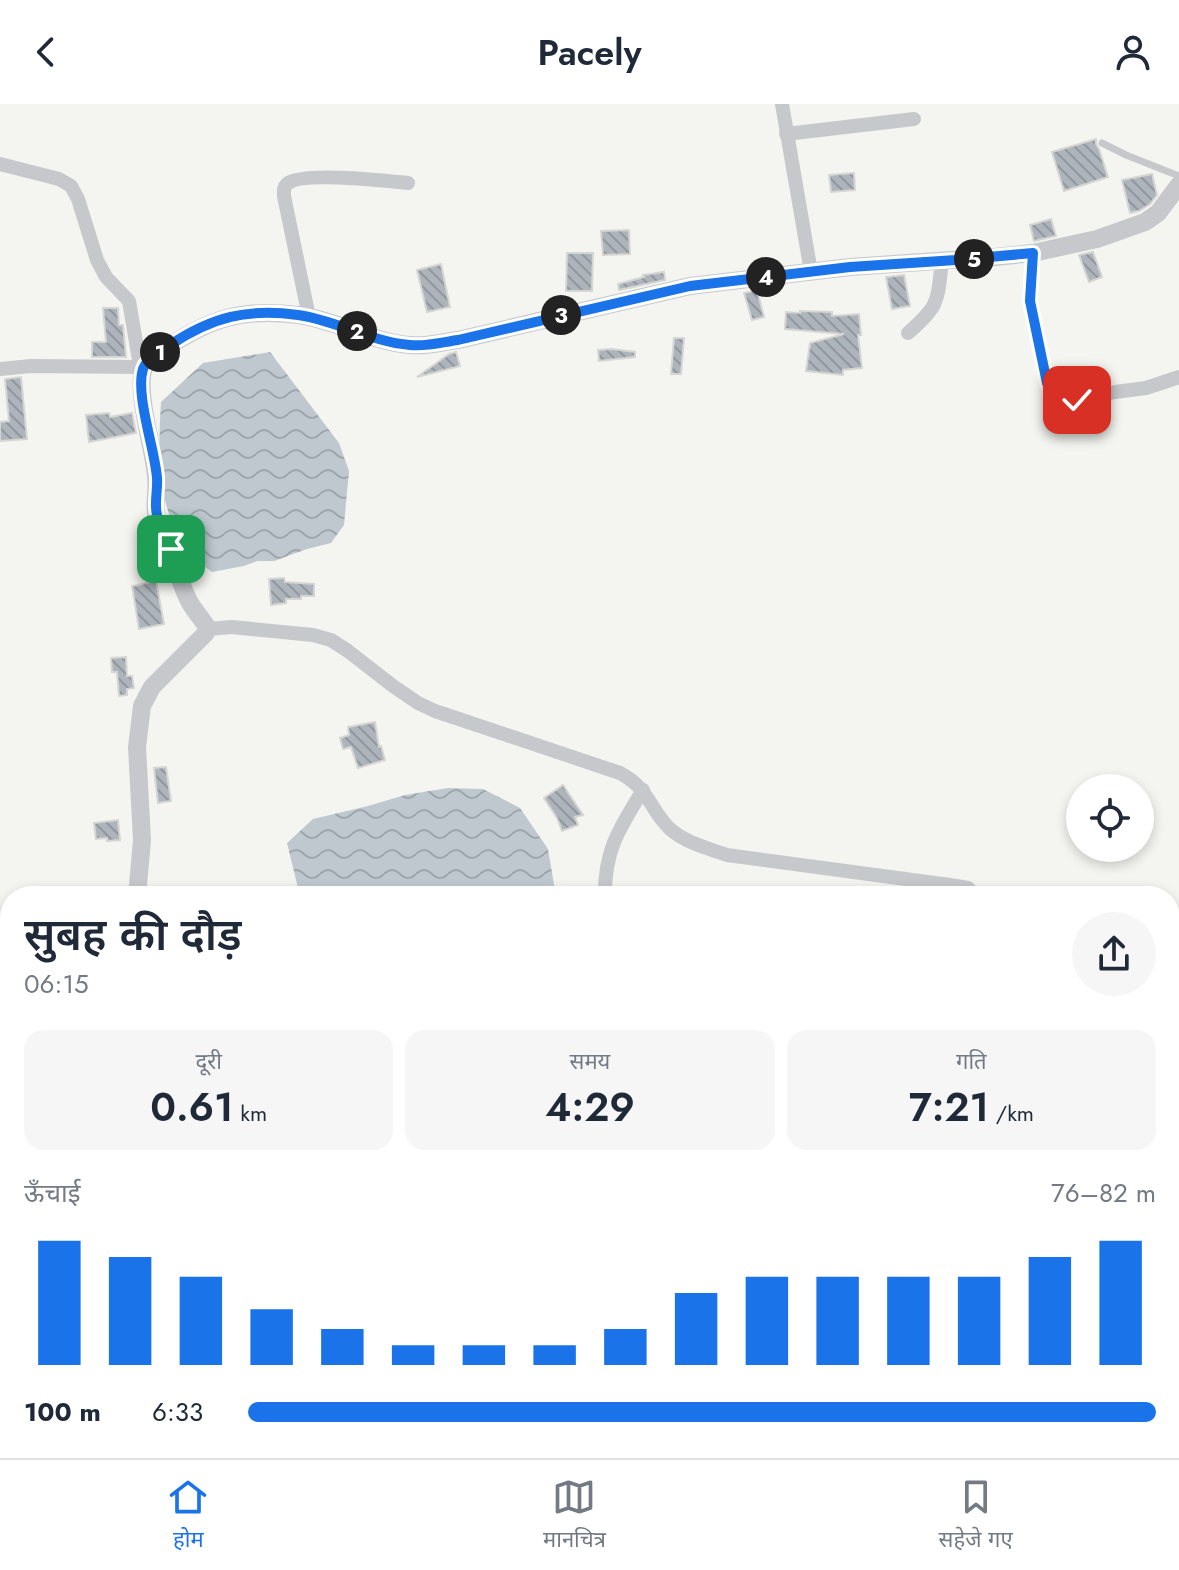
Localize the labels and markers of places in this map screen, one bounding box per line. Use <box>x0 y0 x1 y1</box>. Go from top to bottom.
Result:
pin: 5 <box>954 239 994 279</box>
pin: 4 <box>746 257 786 297</box>
pin: 3 <box>541 295 581 335</box>
pin: 2 <box>337 311 377 351</box>
pin: 1 <box>140 332 180 372</box>
pin <box>1043 366 1111 434</box>
pin <box>137 515 205 583</box>

